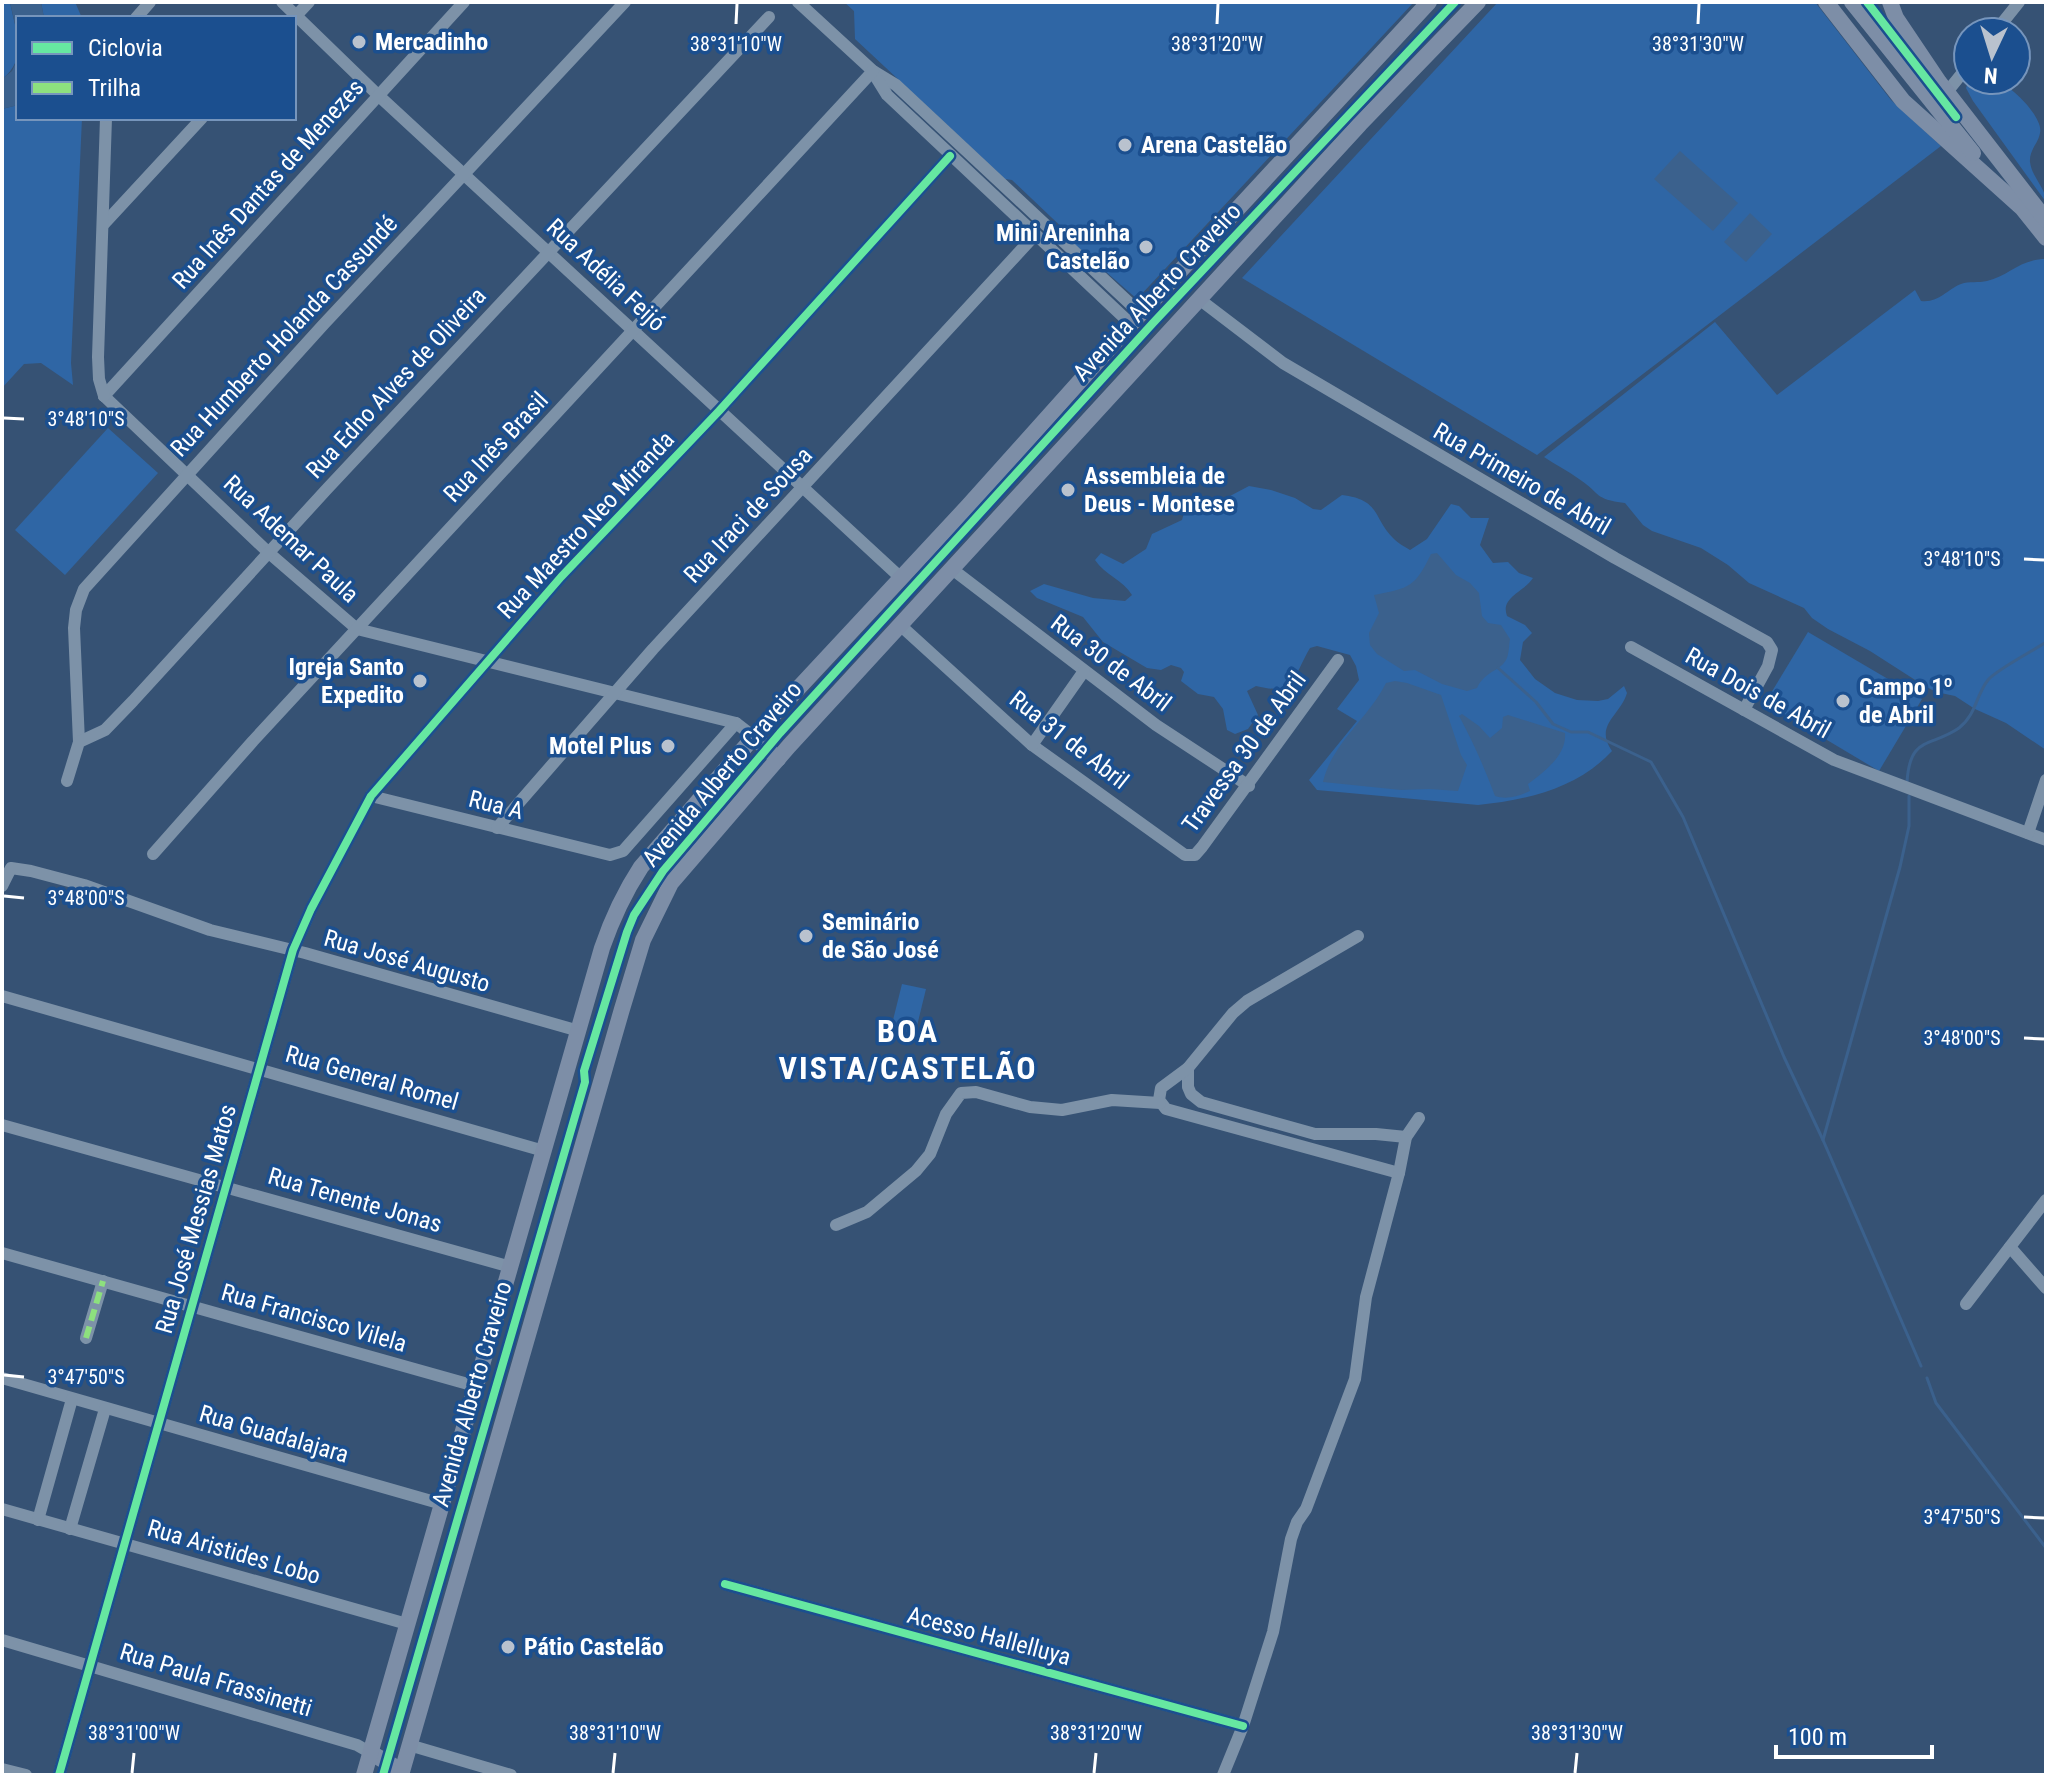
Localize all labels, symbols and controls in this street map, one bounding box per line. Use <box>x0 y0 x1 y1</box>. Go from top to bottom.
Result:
legend <box>16 16 296 120</box>
north arrow <box>1952 16 2032 96</box>
place label: Mercadinho <box>375 28 488 56</box>
text: 38°31'10"W <box>690 32 782 56</box>
text: 38°31'20"W <box>1171 32 1263 56</box>
text: 38°31'30"W <box>1652 32 1744 56</box>
marker: Mercadinho <box>350 33 368 51</box>
text: Ciclovia <box>88 34 163 62</box>
text: N <box>1983 63 1998 88</box>
text: Trilha <box>88 74 141 102</box>
street label: Rua Inês Dantas de Menezes <box>167 74 369 294</box>
place label: Arena Castelão <box>1141 131 1287 159</box>
marker: Arena Castelão <box>1116 136 1134 154</box>
street label: Avenida Alberto Craveiro <box>1067 197 1247 387</box>
street label: Rua Humberto Holanda Cassundé <box>165 210 403 462</box>
street label: Rua Adélia Feijó <box>541 213 671 337</box>
place label: Mini Areninha Castelão <box>996 219 1130 275</box>
marker: Mini Areninha Castelão <box>1137 238 1155 256</box>
street label: Rua Edno Alves de Oliveira <box>300 282 492 484</box>
street label: Rua Inês Brasil <box>438 386 554 508</box>
text: 3°48'10"S <box>47 407 125 431</box>
street label: Rua Primeiro de Abril <box>1429 417 1615 541</box>
street label: Rua Maestro Neo Miranda <box>492 426 680 624</box>
street label: Rua Iraci de Sousa <box>678 441 818 589</box>
place label: Assembleia de Deus - Montese <box>1084 462 1235 518</box>
street label: Rua Ademar Paula <box>218 469 364 609</box>
marker: Assembleia de Deus - Montese <box>1059 481 1077 499</box>
text: 3°48'10"S <box>1923 547 2001 571</box>
street label: Rua 30 de Abril <box>1045 609 1177 717</box>
street label: Rua Dois de Abril <box>1680 642 1836 744</box>
place label: Igreja Santo Expedito <box>288 653 404 709</box>
street label: Travessa 30 de Abril <box>1176 666 1312 838</box>
marker: Igreja Santo Expedito <box>411 672 429 690</box>
place label: Campo 1º de Abril <box>1859 673 1953 729</box>
street label: Avenida Alberto Craveiro <box>636 676 808 872</box>
street label: Rua 31 de Abril <box>1004 685 1134 795</box>
marker: Campo 1º de Abril <box>1834 692 1852 710</box>
place label: Motel Plus <box>549 732 652 760</box>
marker: Motel Plus <box>659 737 677 755</box>
street label: Rua A <box>466 785 526 825</box>
text: 3°48'00"S <box>47 886 125 910</box>
place label: Seminário de São José <box>822 908 939 964</box>
street label: Rua José Augusto <box>321 924 493 998</box>
marker: Seminário de São José <box>797 927 815 945</box>
district label: BOA VISTA/CASTELÃO <box>779 1012 1038 1087</box>
text: 3°48'00"S <box>1923 1026 2001 1050</box>
street label: Rua General Romel <box>282 1040 462 1116</box>
street label: Rua José Messias Matos <box>150 1101 242 1337</box>
street label: Rua Tenente Jonas <box>265 1162 445 1238</box>
street label: Rua Francisco Vilela <box>218 1278 410 1358</box>
street label: Avenida Alberto Craveiro <box>426 1278 518 1510</box>
text: 3°47'50"S <box>47 1365 125 1389</box>
street label: Rua Guadalajara <box>196 1399 352 1469</box>
text: 3°47'50"S <box>1923 1505 2001 1529</box>
street label: Rua Aristides Lobo <box>144 1514 324 1590</box>
street label: Acesso Hallelluya <box>904 1601 1074 1671</box>
place label: Pátio Castelão <box>524 1633 664 1661</box>
street label: Rua Paula Frassinetti <box>116 1637 316 1723</box>
marker: Pátio Castelão <box>499 1638 517 1656</box>
scale bar <box>1776 1709 1932 1759</box>
text: 38°31'00"W <box>88 1721 180 1745</box>
text: 38°31'10"W <box>569 1721 661 1745</box>
text: 38°31'20"W <box>1050 1721 1142 1745</box>
text: 38°31'30"W <box>1531 1721 1623 1745</box>
text: 100 m <box>1788 1723 1847 1751</box>

